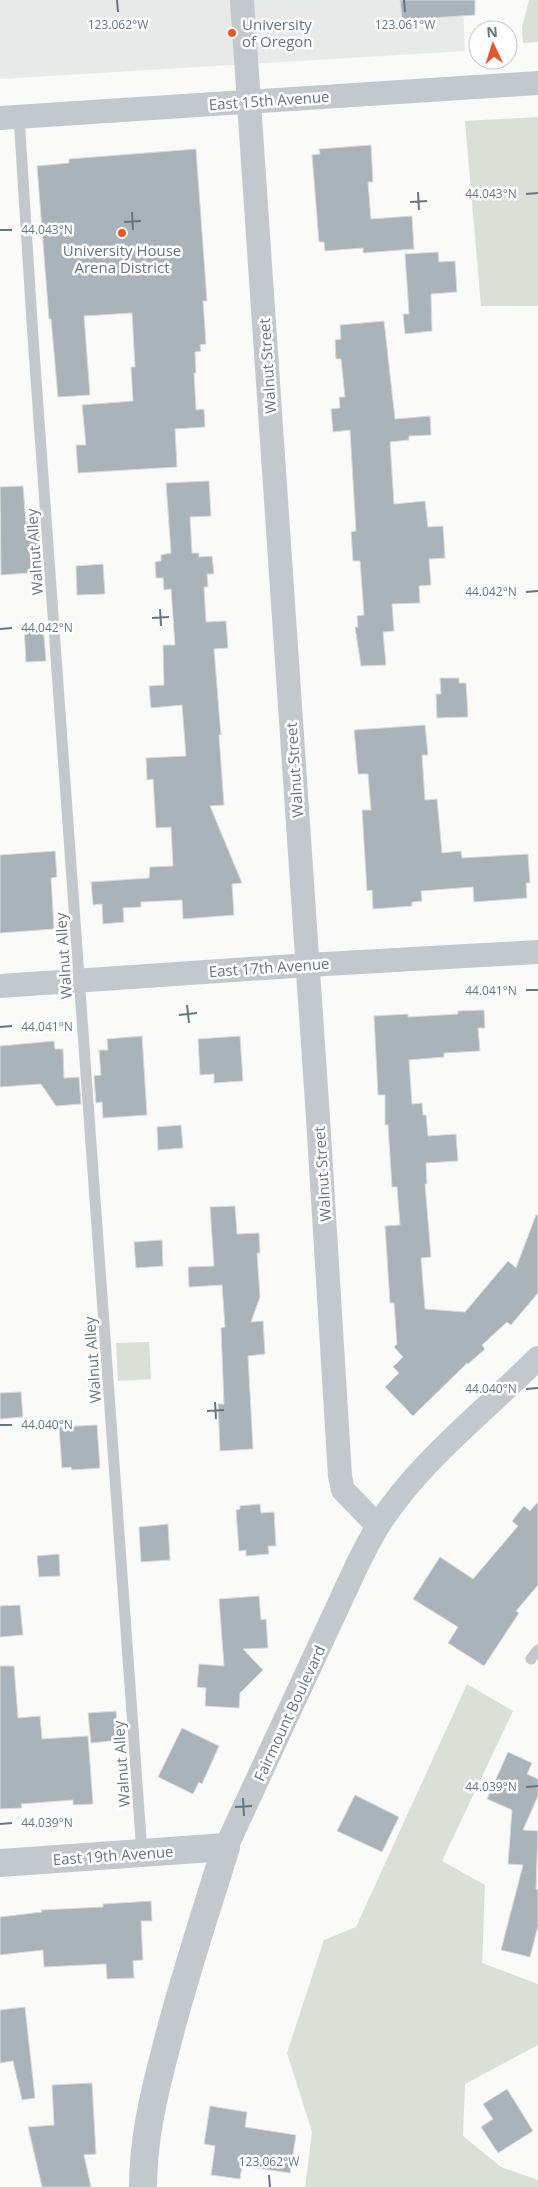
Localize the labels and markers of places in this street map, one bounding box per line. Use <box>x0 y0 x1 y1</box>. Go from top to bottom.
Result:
place label: University of Oregon <box>242 14 313 51</box>
marker: University of Oregon <box>226 27 238 39</box>
marker: University House Arena District <box>116 227 128 239</box>
place label: University House Arena District <box>63 240 181 277</box>

